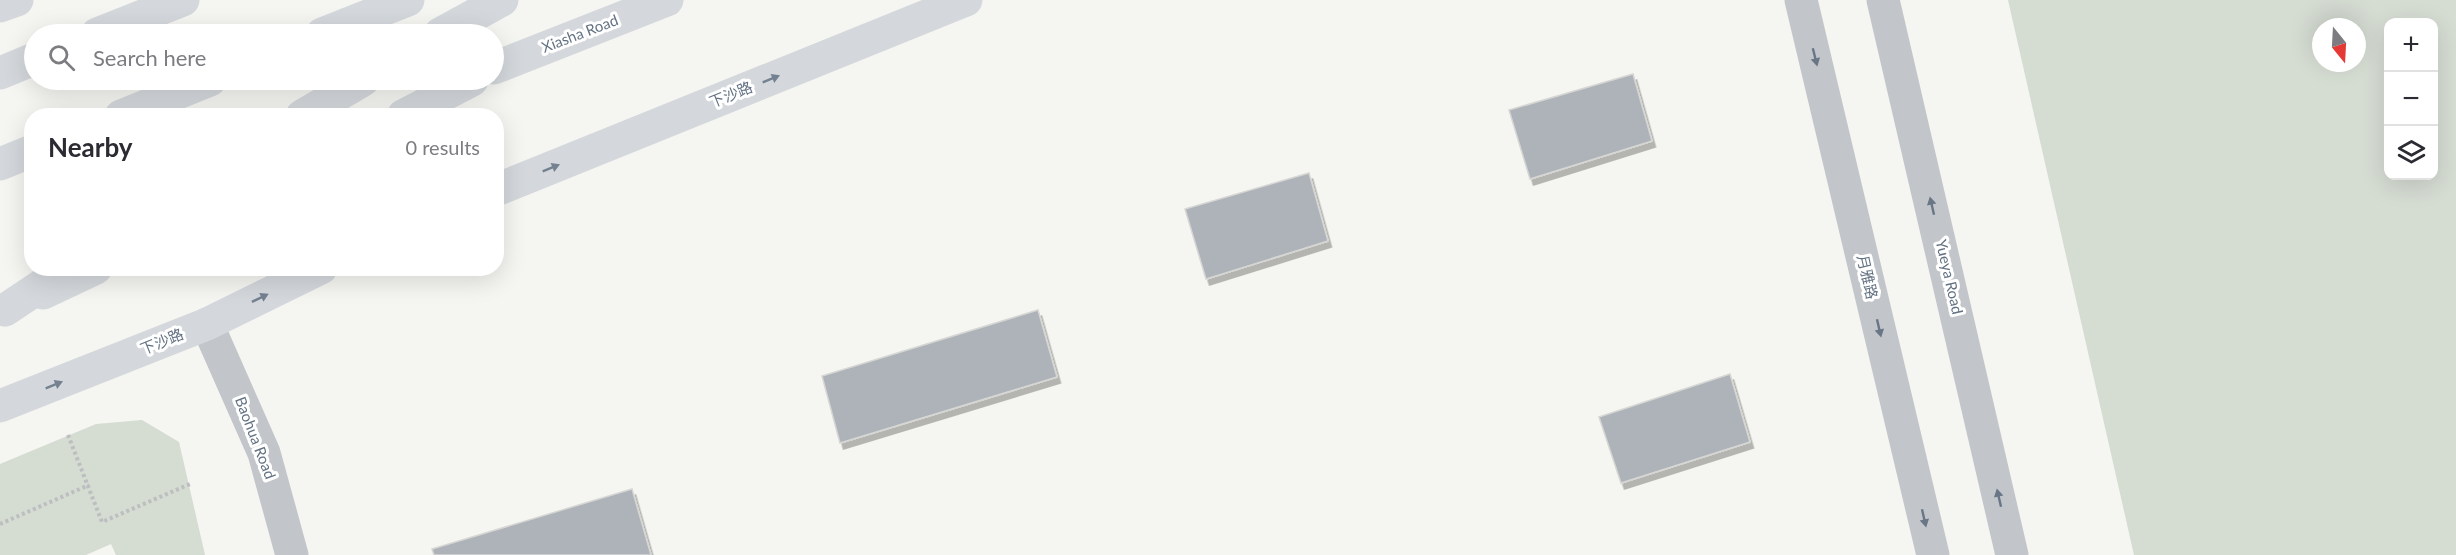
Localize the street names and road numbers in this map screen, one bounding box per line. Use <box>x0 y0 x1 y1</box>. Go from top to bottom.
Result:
street label: Xiasha Road <box>539 10 620 56</box>
street label: 下沙路 <box>706 77 755 111</box>
street label: Yueya Road <box>1933 238 1967 316</box>
street label: 月雅路 <box>1854 253 1882 301</box>
street label: 下沙路 <box>137 324 186 358</box>
street label: Baohua Road <box>232 394 280 481</box>

